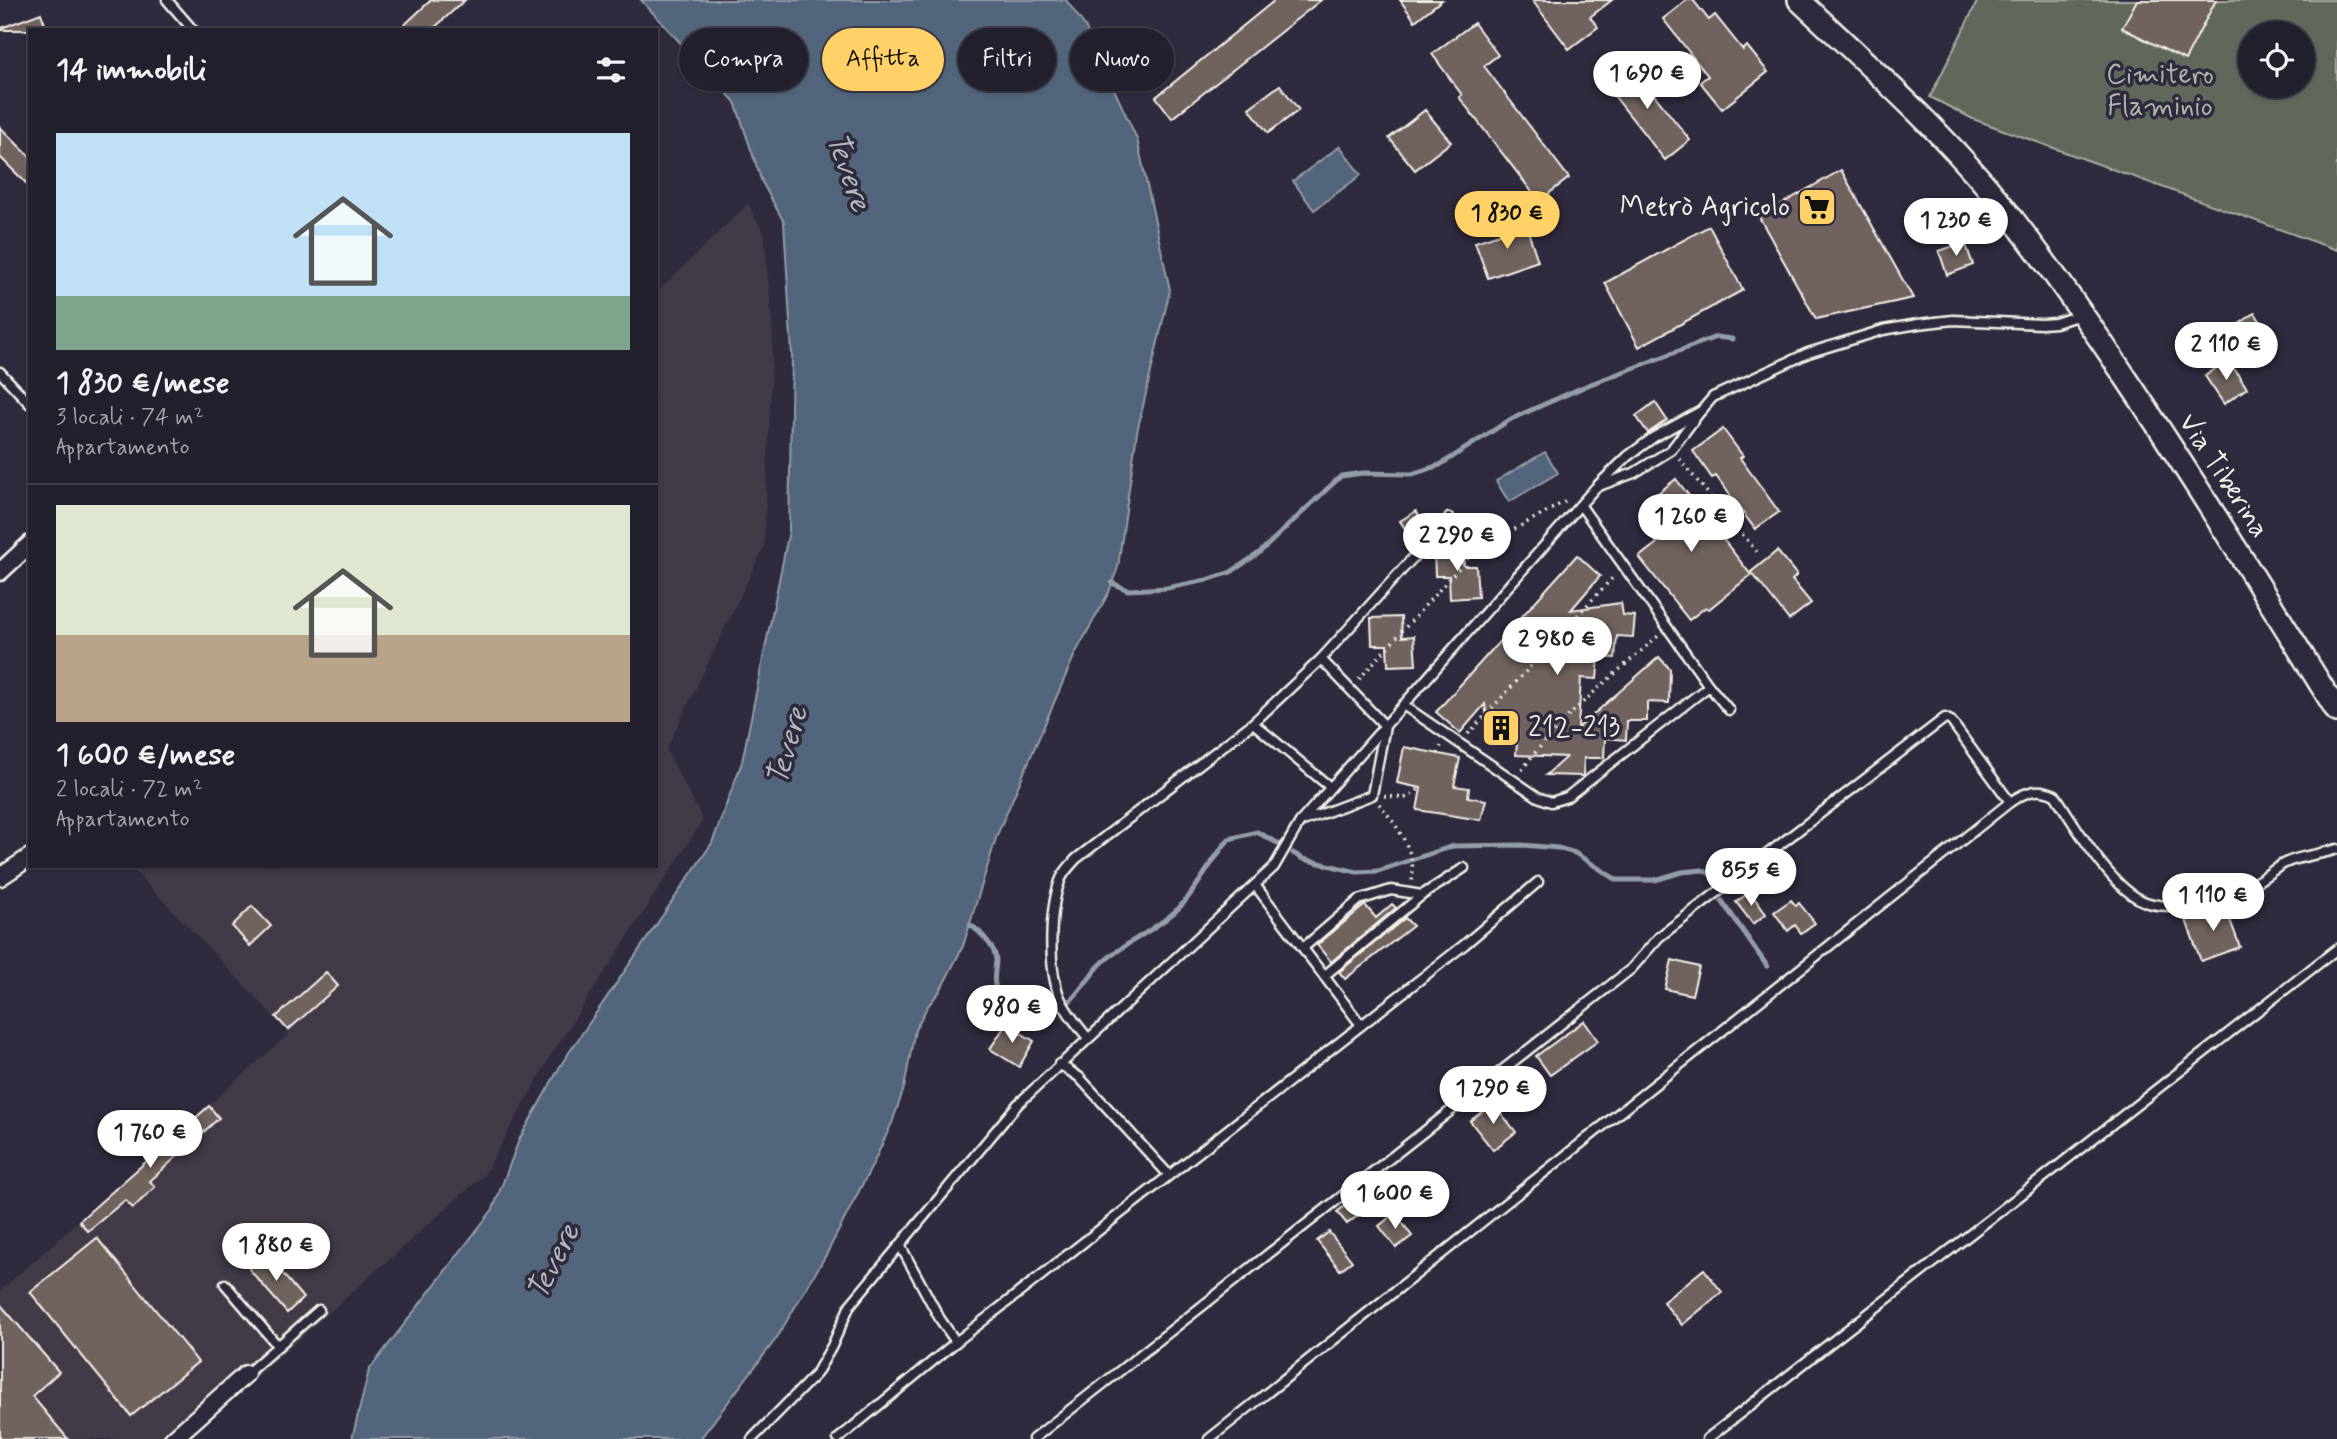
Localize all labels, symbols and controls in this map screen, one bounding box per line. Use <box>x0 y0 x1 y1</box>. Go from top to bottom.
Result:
map controls <box>2238 21 2315 98</box>
button: locate <box>2238 21 2315 98</box>
chip: Compra <box>679 28 808 91</box>
chip: Affitta <box>822 28 944 91</box>
chip: Filtri <box>958 28 1056 91</box>
chip: Nuovo <box>1070 28 1174 91</box>
text: 14 immobili <box>56 51 207 90</box>
icon: filters <box>592 51 630 89</box>
pin: 1 690 € <box>1582 52 1712 111</box>
park label: Cimitero Flaminio <box>2106 57 2214 126</box>
text: 1 690 € <box>1609 59 1685 89</box>
water label: Tevere <box>816 127 880 218</box>
icon: home <box>280 178 406 304</box>
supermarket icon: Metrò Agricolo <box>1796 186 1838 228</box>
place label: Metrò Agricolo <box>1620 189 1790 226</box>
pin: 1 830 € <box>1442 191 1572 251</box>
pin: 1 230 € <box>1891 198 2021 258</box>
text: 1 830 € <box>1471 199 1543 229</box>
text: 1 230 € <box>1920 206 1992 236</box>
pin: 2 110 € <box>2161 322 2291 382</box>
text: 2 110 € <box>2191 330 2261 360</box>
text: 1 830 €/mese <box>56 364 229 403</box>
text: 3 locali · 74 m² <box>56 403 204 433</box>
street label: Via Tiberina <box>2169 407 2277 545</box>
text: Appartamento <box>56 433 190 463</box>
pin: 1 260 € <box>1626 494 1756 554</box>
text: 1 260 € <box>1654 502 1728 532</box>
pin: 2 290 € <box>1392 514 1522 573</box>
text: 2 290 € <box>1419 521 1495 551</box>
icon: home <box>280 550 406 676</box>
pin: 2 980 € <box>1492 618 1622 677</box>
text: 2 980 € <box>1518 625 1596 655</box>
water label: Tevere <box>758 701 818 790</box>
building icon: 212-213 <box>1480 707 1522 749</box>
place label: 212-213 <box>1528 710 1620 747</box>
text: 1 600 €/mese <box>56 736 235 775</box>
text: 2 locali · 72 m² <box>56 775 203 805</box>
text: Appartamento <box>56 805 190 835</box>
pin: 855 € <box>1702 848 1800 908</box>
text: 855 € <box>1721 856 1781 886</box>
pin: 1 110 € <box>2148 874 2278 933</box>
text: 1 110 € <box>2178 881 2248 911</box>
pin: 980 € <box>963 986 1061 1045</box>
text: 980 € <box>982 993 1042 1023</box>
pin: 1 290 € <box>1428 1066 1558 1126</box>
text: 1 290 € <box>1456 1074 1530 1104</box>
pin: 1 760 € <box>85 1110 215 1170</box>
text: 1 760 € <box>113 1118 187 1148</box>
pin: 1 600 € <box>1330 1172 1460 1231</box>
text: 1 600 € <box>1356 1179 1434 1209</box>
water label: Tevere <box>518 1216 590 1307</box>
pin: 1 880 € <box>211 1224 341 1283</box>
text: 1 880 € <box>238 1231 314 1261</box>

